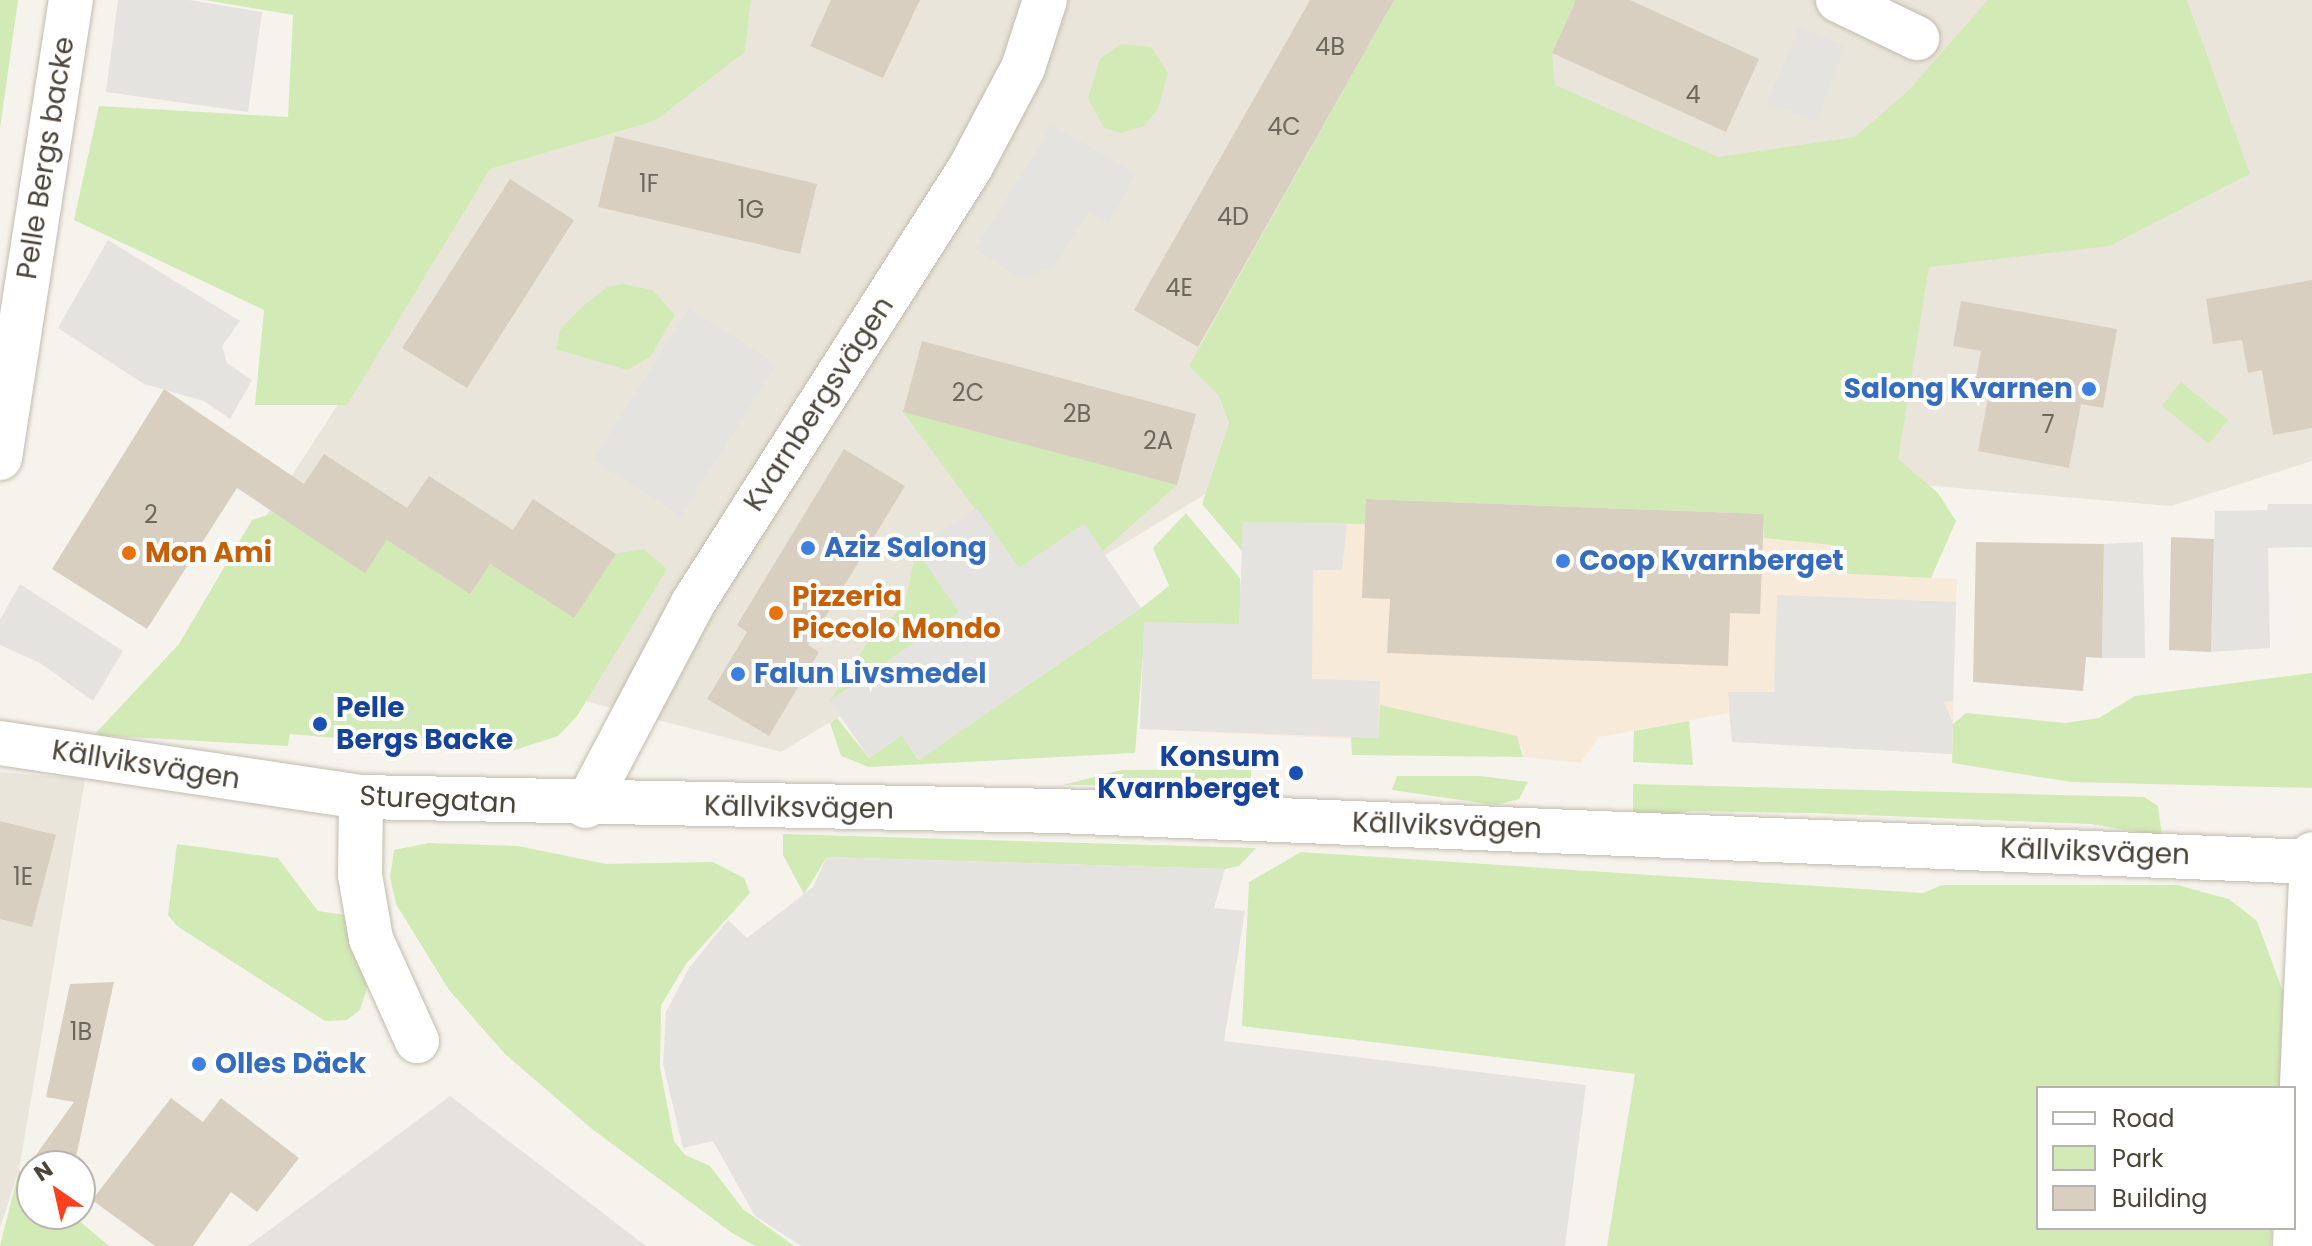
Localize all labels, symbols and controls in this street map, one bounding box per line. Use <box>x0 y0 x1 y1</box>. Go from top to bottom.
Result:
house number: 4B <box>1315 33 1345 61</box>
street label: Pelle Bergs backe <box>10 34 82 282</box>
house number: 4 <box>1685 81 1701 109</box>
house number: 4C <box>1267 113 1301 141</box>
house number: 1F <box>639 170 659 198</box>
house number: 1G <box>738 196 764 224</box>
house number: 4D <box>1217 203 1249 231</box>
house number: 4E <box>1165 274 1193 302</box>
street label: Kvarnbergsvägen <box>737 290 901 518</box>
place label: Salong Kvarnen <box>1844 372 2073 406</box>
house number: 2C <box>952 379 984 407</box>
marker: Salong Kvarnen <box>2080 380 2098 398</box>
house number: 2B <box>1063 400 1091 428</box>
house number: 7 <box>2041 411 2055 439</box>
house number: 2A <box>1143 427 1173 455</box>
house number: 2 <box>144 501 158 529</box>
place label: Aziz Salong <box>824 531 987 565</box>
place label: Mon Ami <box>145 536 272 570</box>
marker: Aziz Salong <box>799 539 817 557</box>
marker: Mon Ami <box>120 544 138 562</box>
place label: Coop Kvarnberget <box>1579 544 1844 578</box>
marker: Coop Kvarnberget <box>1554 552 1572 570</box>
place label: Pizzeria Piccolo Mondo <box>792 580 1001 646</box>
marker: Pizzeria Piccolo Mondo <box>767 604 785 622</box>
place label: Falun Livsmedel <box>754 657 986 691</box>
marker: Falun Livsmedel <box>729 665 747 683</box>
place label: Pelle Bergs Backe <box>336 691 513 757</box>
marker: Pelle Bergs Backe <box>311 715 329 733</box>
street label: Källviksvägen <box>50 734 242 796</box>
place label: Konsum Kvarnberget <box>1097 740 1280 806</box>
marker: Konsum Kvarnberget <box>1287 764 1305 782</box>
street label: Sturegatan <box>359 779 517 821</box>
street label: Källviksvägen <box>704 790 894 826</box>
street label: Källviksvägen <box>1351 806 1543 846</box>
street label: Källviksvägen <box>1999 832 2191 872</box>
house number: 1E <box>13 863 33 891</box>
house number: 1B <box>70 1018 92 1046</box>
place label: Olles Däck <box>215 1047 366 1081</box>
marker: Olles Däck <box>190 1055 208 1073</box>
legend <box>2036 1086 2296 1230</box>
text: Road <box>2112 1102 2174 1135</box>
text: Park <box>2112 1142 2163 1175</box>
north arrow <box>16 1150 96 1230</box>
text: N <box>28 1154 59 1189</box>
text: Building <box>2112 1182 2208 1215</box>

